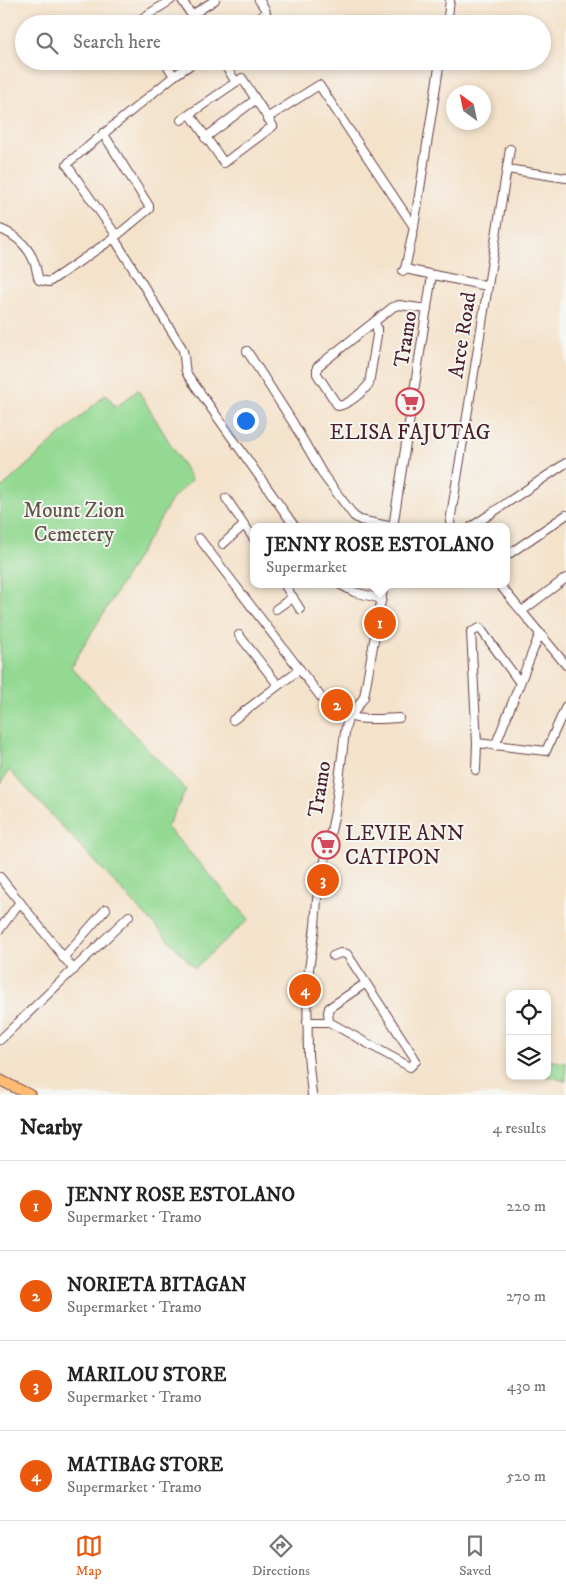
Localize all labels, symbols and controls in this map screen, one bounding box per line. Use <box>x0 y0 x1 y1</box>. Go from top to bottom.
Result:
search box <box>15 15 551 70</box>
icon: search <box>33 29 61 57</box>
text: Search here <box>73 31 161 54</box>
north arrow <box>446 85 491 130</box>
street label: Arce Road <box>443 290 483 380</box>
street label: Tramo <box>389 309 423 369</box>
supermarket icon: ELISA FAJUTAG <box>395 387 425 417</box>
your location <box>233 408 259 434</box>
place label: ELISA FAJUTAG <box>330 420 491 446</box>
park label: Mount Zion Cemetery <box>23 498 125 548</box>
popup <box>250 523 510 588</box>
text: JENNY ROSE ESTOLANO <box>266 534 494 557</box>
text: Supermarket <box>266 557 347 577</box>
pin: 1 <box>364 604 396 642</box>
pin: 2 <box>321 686 353 724</box>
street label: Tramo <box>303 759 337 819</box>
place label: LEVIE ANN CATIPON <box>345 821 464 871</box>
supermarket icon: LEVIE ANN CATIPON <box>311 830 341 860</box>
pin: 3 <box>307 861 339 899</box>
pin: 4 <box>289 971 321 1009</box>
map controls <box>506 990 551 1080</box>
button: locate <box>506 990 551 1035</box>
button: layers <box>506 1035 551 1080</box>
text: Nearby <box>20 1115 82 1141</box>
text: 4 results <box>493 1118 546 1138</box>
text: JENNY ROSE ESTOLANO <box>67 1184 295 1207</box>
text: 1 <box>33 1196 39 1216</box>
text: 220 m <box>506 1196 546 1216</box>
text: Supermarket · Tramo <box>67 1207 202 1227</box>
text: NORIETA BITAGAN <box>67 1274 246 1297</box>
text: 2 <box>32 1286 40 1306</box>
text: 270 m <box>506 1286 546 1306</box>
text: Supermarket · Tramo <box>67 1297 202 1317</box>
text: MARILOU STORE <box>67 1364 226 1387</box>
text: 3 <box>33 1376 39 1396</box>
text: 430 m <box>507 1376 546 1396</box>
text: Supermarket · Tramo <box>67 1387 202 1407</box>
text: MATIBAG STORE <box>67 1454 223 1477</box>
text: 4 <box>31 1466 41 1486</box>
text: 520 m <box>506 1466 546 1486</box>
text: Supermarket · Tramo <box>67 1477 202 1497</box>
tab: Map <box>75 1532 103 1580</box>
tab: Directions <box>252 1532 310 1580</box>
tab: Saved <box>459 1532 491 1580</box>

